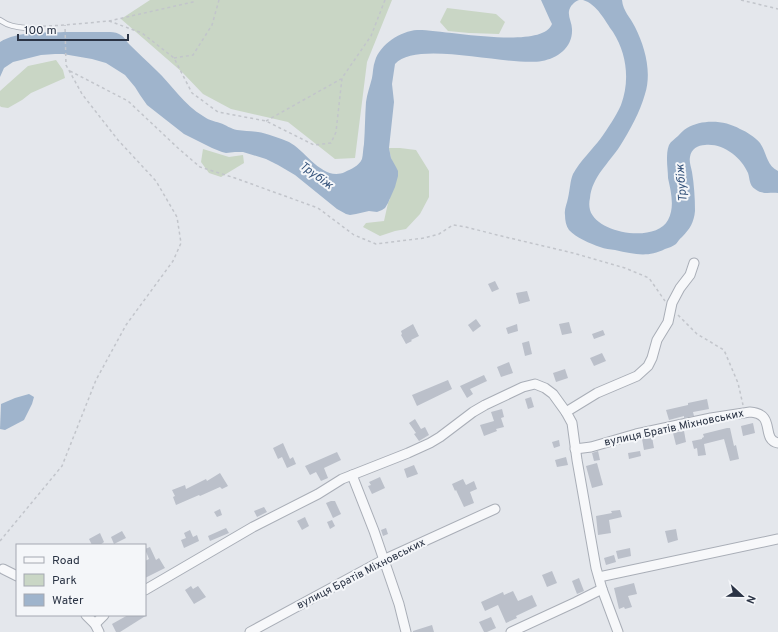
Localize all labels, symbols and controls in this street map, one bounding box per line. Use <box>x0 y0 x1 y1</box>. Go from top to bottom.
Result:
scale bar <box>18 16 128 42</box>
text: 100 m <box>24 23 57 39</box>
water label: Трубіж <box>296 158 337 194</box>
water label: Трубіж <box>672 162 692 203</box>
street label: вулиця Братів Міхновських <box>603 406 745 450</box>
street label: вулиця Братів Міхновських <box>294 535 428 613</box>
legend <box>16 544 146 616</box>
text: Road <box>52 553 80 569</box>
text: Park <box>52 573 77 589</box>
north arrow <box>722 576 762 616</box>
text: Water <box>52 593 84 609</box>
text: N <box>742 593 758 606</box>

